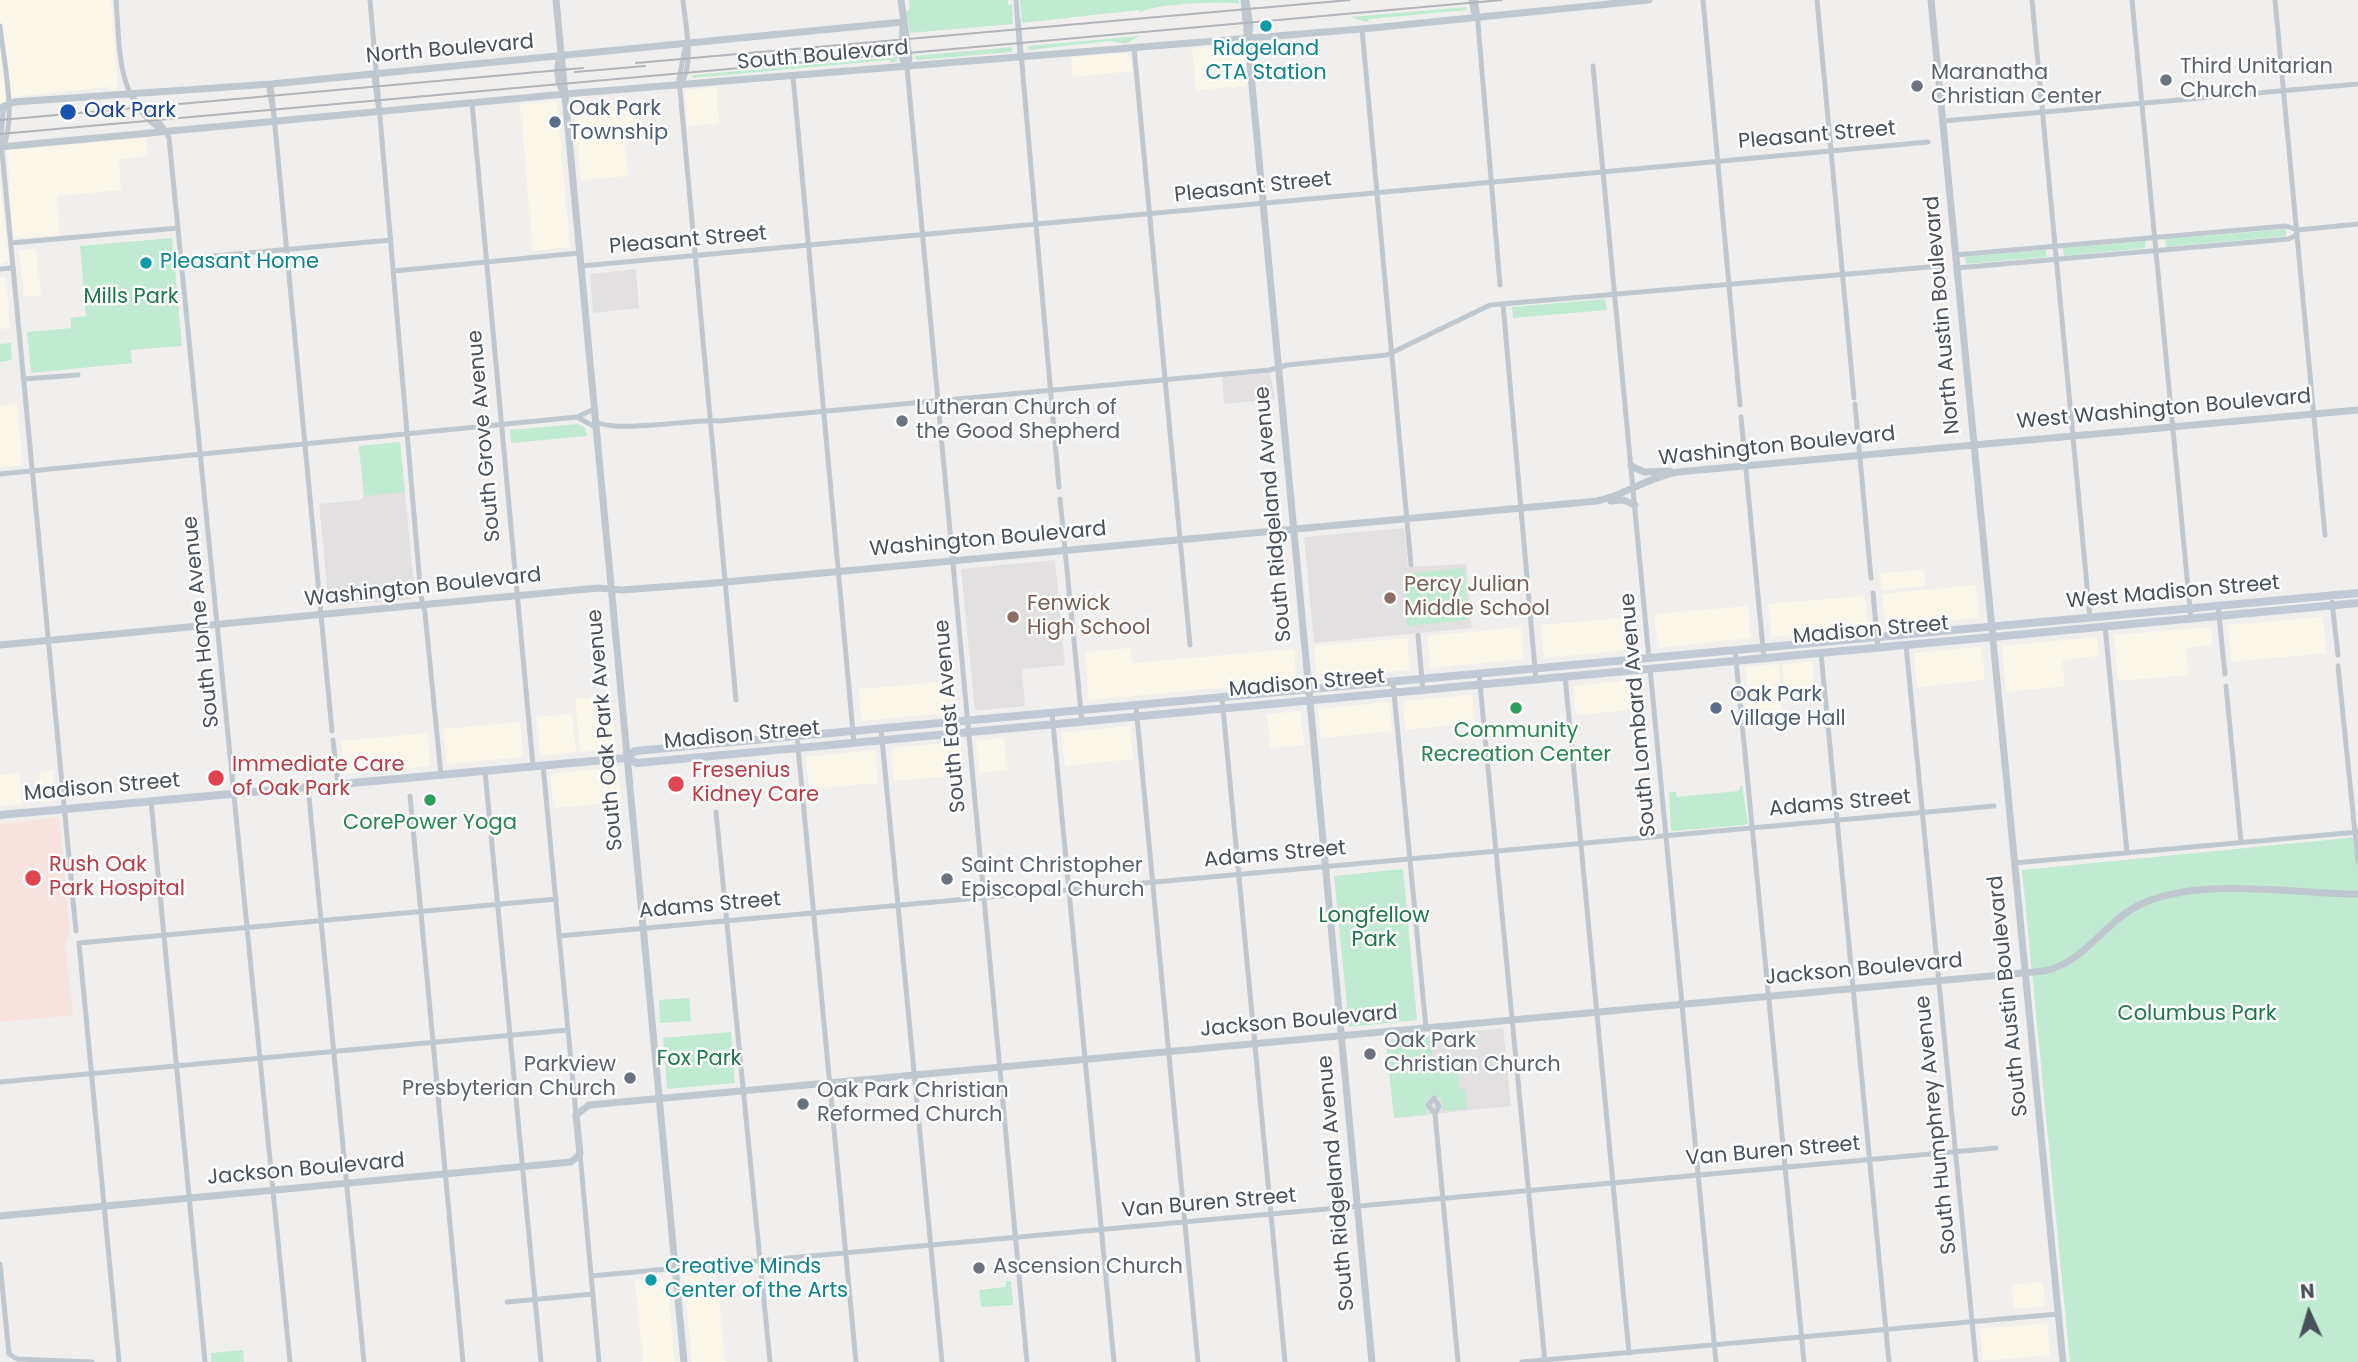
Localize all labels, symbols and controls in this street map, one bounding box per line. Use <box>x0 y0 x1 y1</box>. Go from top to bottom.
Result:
marker: Ridgeland CTA Station <box>1258 18 1274 34</box>
street label: North Boulevard <box>365 30 535 70</box>
street label: South Boulevard <box>736 36 910 76</box>
place label: Ridgeland CTA Station <box>1205 37 1327 87</box>
place label: Third Unitarian Church <box>2180 55 2333 105</box>
place label: Maranatha Christian Center <box>1931 61 2102 111</box>
marker: Third Unitarian Church <box>2158 72 2174 88</box>
marker: Maranatha Christian Center <box>1909 78 1925 94</box>
place label: Oak Park Township <box>569 97 668 147</box>
place label: Oak Park <box>84 99 176 125</box>
marker: Oak Park <box>58 102 78 122</box>
marker: Oak Park Township <box>547 114 563 130</box>
street label: Pleasant Street <box>1737 117 1897 155</box>
street label: Pleasant Street <box>1173 167 1333 209</box>
street label: North Austin Boulevard <box>1920 195 1966 435</box>
street label: Pleasant Street <box>608 222 768 260</box>
place label: Pleasant Home <box>160 250 319 276</box>
marker: Pleasant Home <box>138 255 154 271</box>
park label: Mills Park <box>83 285 179 311</box>
street label: South Grove Avenue <box>463 329 507 543</box>
street label: South Ridgeland Avenue <box>1250 385 1298 643</box>
street label: West Washington Boulevard <box>2016 385 2312 435</box>
place label: Lutheran Church of the Good Shepherd <box>916 396 1120 446</box>
marker: Lutheran Church of the Good Shepherd <box>894 413 910 429</box>
street label: Washington Boulevard <box>1657 422 1897 472</box>
street label: South Home Avenue <box>178 515 226 729</box>
street label: Washington Boulevard <box>868 517 1108 563</box>
street label: Washington Boulevard <box>303 563 543 613</box>
street label: West Madison Street <box>2065 571 2281 615</box>
place label: Percy Julian Middle School <box>1404 573 1550 623</box>
marker: Percy Julian Middle School <box>1382 590 1398 606</box>
place label: Fenwick High School <box>1027 592 1151 642</box>
street label: South Lombard Avenue <box>1616 592 1662 838</box>
street label: South Oak Park Avenue <box>583 608 629 852</box>
marker: Fenwick High School <box>1005 609 1021 625</box>
street label: Madison Street <box>1792 612 1950 650</box>
street label: South East Avenue <box>930 618 972 814</box>
street label: Madison Street <box>1228 665 1386 703</box>
place label: Oak Park Village Hall <box>1730 683 1846 733</box>
marker: Community Recreation Center <box>1508 700 1524 716</box>
marker: Oak Park Village Hall <box>1708 700 1724 716</box>
street label: Madison Street <box>663 717 821 755</box>
place label: Community Recreation Center <box>1421 719 1611 769</box>
place label: Immediate Care of Oak Park <box>232 753 405 803</box>
place label: Fresenius Kidney Care <box>692 759 819 809</box>
marker: Immediate Care of Oak Park <box>206 768 226 788</box>
street label: Madison Street <box>23 769 181 807</box>
marker: Fresenius Kidney Care <box>666 774 686 794</box>
street label: Adams Street <box>1768 785 1912 823</box>
marker: CorePower Yoga <box>422 792 438 808</box>
place label: CorePower Yoga <box>343 811 517 837</box>
street label: Adams Street <box>1203 836 1347 874</box>
place label: Rush Oak Park Hospital <box>49 853 185 903</box>
place label: Saint Christopher Episcopal Church <box>961 854 1145 904</box>
marker: Rush Oak Park Hospital <box>23 868 43 888</box>
marker: Saint Christopher Episcopal Church <box>939 871 955 887</box>
street label: South Austin Boulevard <box>1984 874 2034 1118</box>
street label: Adams Street <box>638 887 782 925</box>
park label: Longfellow Park <box>1318 904 1430 954</box>
street label: Jackson Boulevard <box>1764 949 1964 991</box>
street label: South Humphrey Avenue <box>1911 994 1963 1256</box>
street label: Jackson Boulevard <box>1199 1001 1399 1043</box>
park label: Columbus Park <box>2117 1002 2277 1028</box>
place label: Oak Park Christian Church <box>1384 1029 1561 1079</box>
marker: Oak Park Christian Church <box>1362 1046 1378 1062</box>
park label: Fox Park <box>657 1047 741 1073</box>
place label: Parkview Presbyterian Church <box>402 1053 616 1103</box>
street label: South Ridgeland Avenue <box>1313 1054 1361 1312</box>
marker: Parkview Presbyterian Church <box>622 1070 638 1086</box>
place label: Oak Park Christian Reformed Church <box>817 1079 1009 1129</box>
marker: Oak Park Christian Reformed Church <box>795 1096 811 1112</box>
street label: Van Buren Street <box>1685 1132 1861 1172</box>
street label: Jackson Boulevard <box>206 1149 406 1191</box>
street label: Van Buren Street <box>1121 1184 1297 1224</box>
place label: Creative Minds Center of the Arts <box>665 1255 848 1305</box>
place label: Ascension Church <box>993 1255 1183 1281</box>
marker: Ascension Church <box>971 1260 987 1276</box>
marker: Creative Minds Center of the Arts <box>643 1272 659 1288</box>
north arrow <box>2274 1278 2344 1348</box>
text: N <box>2299 1278 2316 1306</box>

